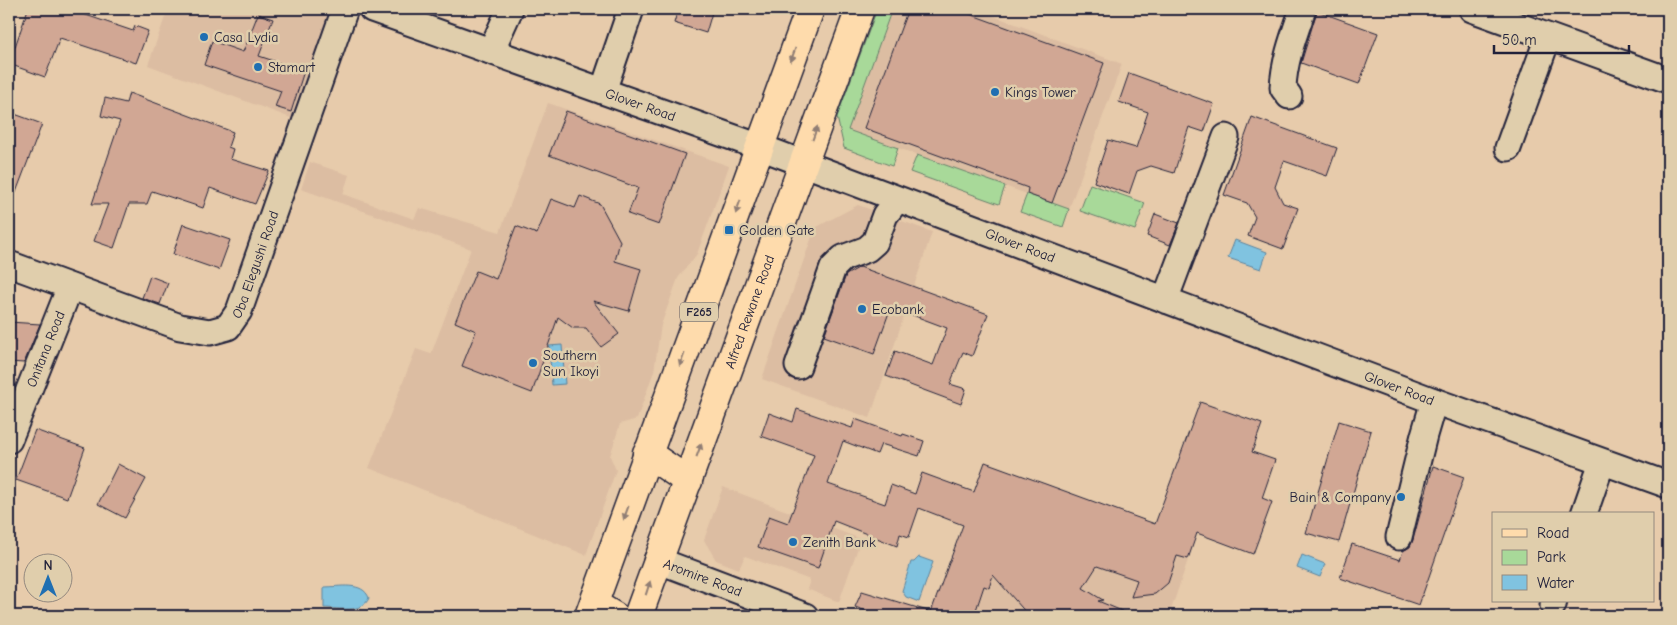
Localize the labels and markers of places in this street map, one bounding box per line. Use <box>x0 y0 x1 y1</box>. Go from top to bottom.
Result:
place label: Casa Lydia <box>214 29 278 46</box>
marker: Casa Lydia <box>198 31 210 43</box>
place label: Stamart <box>268 59 316 76</box>
marker: Stamart <box>252 61 264 73</box>
place label: Kings Tower <box>1005 84 1076 101</box>
marker: Kings Tower <box>989 86 1001 98</box>
place label: Golden Gate <box>739 222 814 239</box>
marker: Golden Gate <box>723 224 735 236</box>
place label: Ecobank <box>872 301 924 318</box>
marker: Ecobank <box>856 303 868 315</box>
place label: Southern Sun Ikoyi <box>543 347 599 380</box>
marker: Southern Sun Ikoyi <box>527 357 539 369</box>
place label: Bain & Company <box>1290 489 1392 506</box>
marker: Bain & Company <box>1395 491 1407 503</box>
place label: Zenith Bank <box>803 534 876 551</box>
marker: Zenith Bank <box>787 536 799 548</box>

